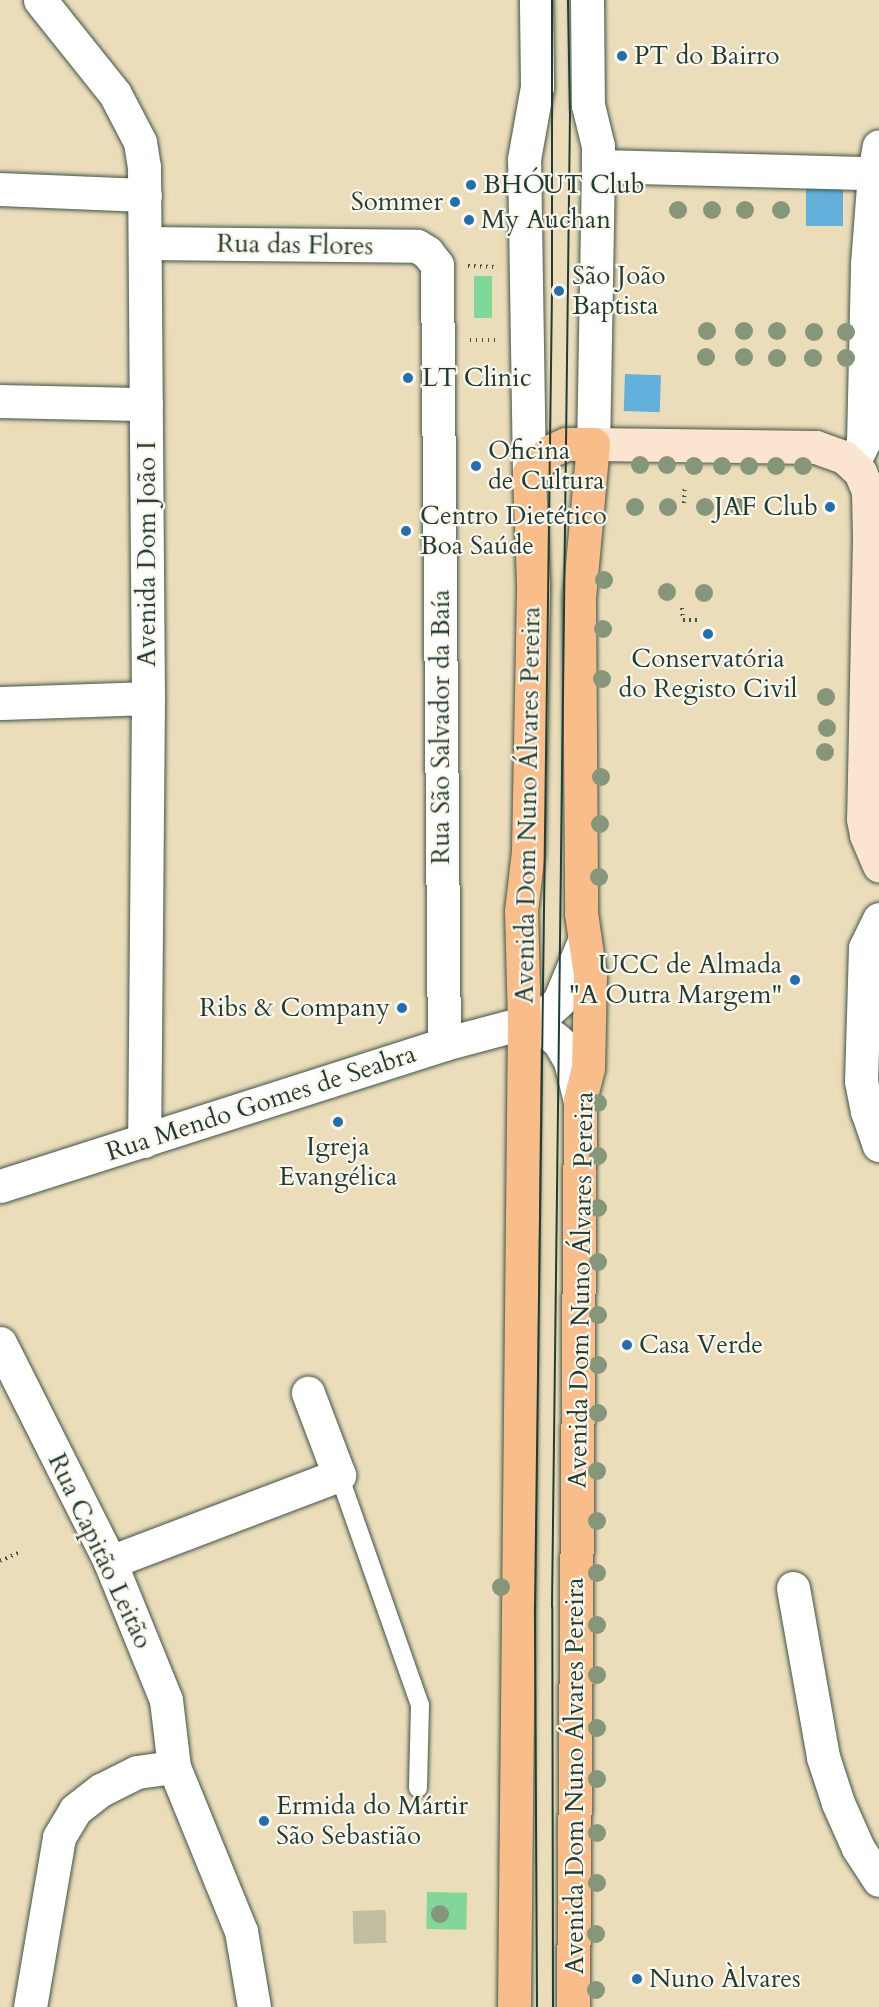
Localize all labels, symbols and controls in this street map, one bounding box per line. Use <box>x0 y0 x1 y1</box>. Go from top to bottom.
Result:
place label: PT do Bairro <box>634 40 780 72</box>
marker: PT do Bairro <box>615 49 629 63</box>
place label: BHÓUT Club <box>483 169 645 201</box>
marker: BHÓUT Club <box>464 178 478 192</box>
place label: Sommer <box>351 186 443 218</box>
marker: Sommer <box>448 195 462 209</box>
place label: My Auchan <box>481 204 611 236</box>
marker: My Auchan <box>462 213 476 227</box>
street label: Rua das Flores <box>216 228 374 262</box>
place label: São João Baptista <box>572 260 666 322</box>
marker: São João Baptista <box>550 282 568 300</box>
place label: LT Clinic <box>422 362 532 394</box>
marker: LT Clinic <box>399 369 417 387</box>
place label: Oficina de Cultura <box>488 435 605 496</box>
street label: Avenida Dom João I <box>131 441 163 667</box>
marker: Oficina de Cultura <box>469 459 483 473</box>
place label: JAF Club <box>714 491 818 523</box>
place label: Centro Dietético Boa Saúde <box>420 500 607 562</box>
marker: JAF Club <box>823 500 837 514</box>
marker: Centro Dietético Boa Saúde <box>397 522 415 540</box>
street label: Rua São Salvador da Baía <box>425 589 457 865</box>
street label: Avenida Dom Nuno Álvares Pereira <box>509 606 547 1004</box>
marker: Conservatória do Registo Civil <box>701 627 715 641</box>
place label: Conservatória do Registo Civil <box>619 643 797 704</box>
place label: UCC de Almada "A Outra Margem" <box>569 949 782 1011</box>
marker: UCC de Almada "A Outra Margem" <box>786 971 804 989</box>
place label: Ribs & Company <box>199 992 390 1024</box>
marker: Ribs & Company <box>395 1001 409 1015</box>
street label: Rua Mendo Gomes de Seabra <box>102 1038 420 1168</box>
street label: Avenida Dom Nuno Álvares Pereira <box>562 1091 600 1489</box>
marker: Igreja Evangélica <box>331 1115 345 1129</box>
place label: Igreja Evangélica <box>279 1131 397 1192</box>
place label: Casa Verde <box>639 1329 763 1361</box>
marker: Casa Verde <box>620 1338 634 1352</box>
street label: Rua Capitão Leitão <box>41 1448 159 1654</box>
street label: Avenida Dom Nuno Álvares Pereira <box>559 1578 591 1974</box>
place label: Ermida do Mártir São Sebastião <box>276 1790 468 1852</box>
marker: Ermida do Mártir São Sebastião <box>257 1814 271 1828</box>
place label: Nuno Àlvares <box>649 1963 801 1995</box>
marker: Nuno Àlvares <box>630 1972 644 1986</box>

